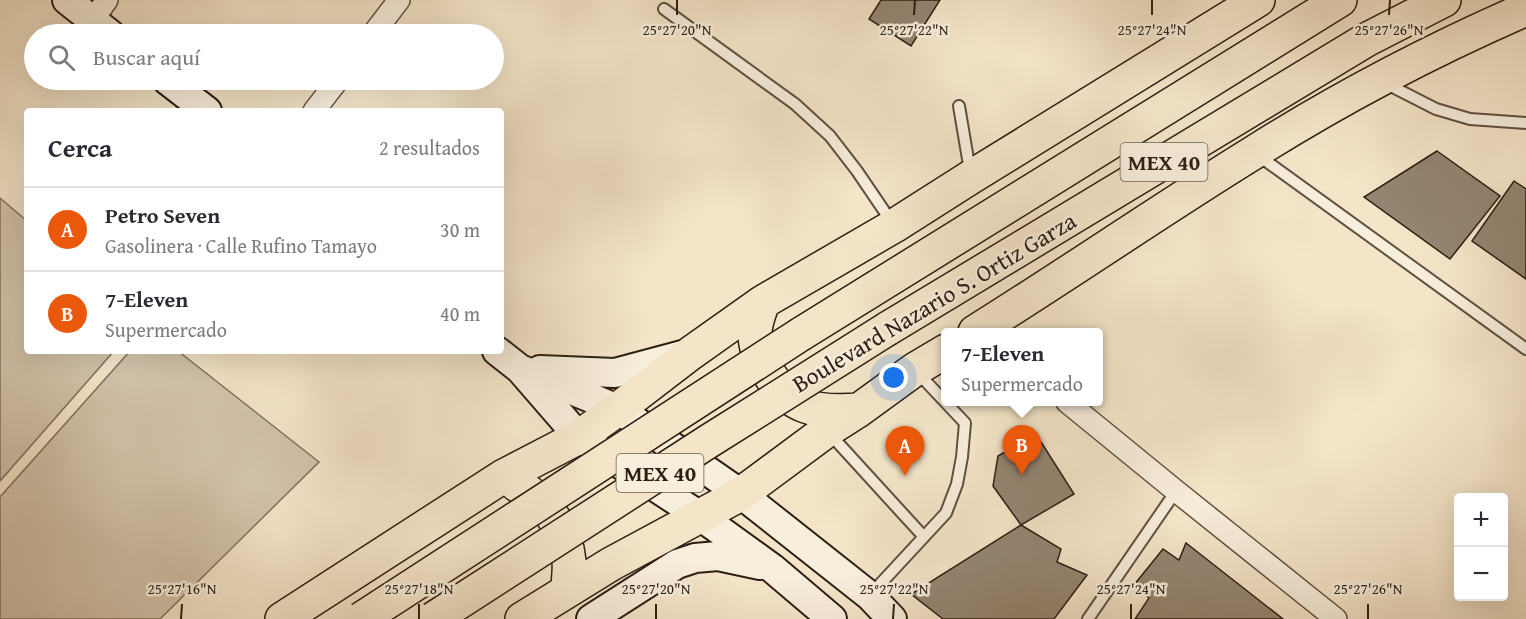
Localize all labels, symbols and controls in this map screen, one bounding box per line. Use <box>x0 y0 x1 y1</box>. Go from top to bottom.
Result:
text: 25°27'20"N <box>643 19 712 40</box>
text: 25°27'22"N <box>880 19 949 40</box>
text: 25°27'24"N <box>1118 19 1187 40</box>
text: 25°27'26"N <box>1355 19 1424 40</box>
search box <box>24 24 504 90</box>
icon: search <box>45 41 78 74</box>
text: Buscar aquí <box>93 41 200 73</box>
text: Cerca <box>48 128 112 167</box>
text: 2 resultados <box>379 133 480 162</box>
road number: MEX 40 <box>1120 143 1208 181</box>
text: Petro Seven <box>105 199 220 231</box>
street label: Boulevard Nazario S. Ortiz Garza <box>785 203 1083 401</box>
text: A <box>61 215 74 244</box>
text: 30 m <box>440 215 480 244</box>
text: Gasolinera · Calle Rufino Tamayo <box>105 231 377 260</box>
text: 7-Eleven <box>105 283 188 315</box>
text: B <box>61 299 74 328</box>
text: 40 m <box>440 299 480 328</box>
text: Supermercado <box>105 315 227 344</box>
popup <box>941 328 1103 406</box>
text: 7-Eleven <box>961 337 1044 369</box>
your location <box>879 363 908 392</box>
text: Supermercado <box>961 369 1083 398</box>
pin: A <box>886 426 924 476</box>
pin: B <box>1002 426 1042 475</box>
road number: MEX 40 <box>616 454 704 492</box>
map controls <box>1454 493 1508 601</box>
button: + <box>1454 493 1508 547</box>
button: − <box>1454 547 1508 601</box>
text: 25°27'16"N <box>148 578 217 599</box>
text: 25°27'18"N <box>385 578 454 599</box>
text: 25°27'20"N <box>622 578 691 599</box>
text: 25°27'22"N <box>860 578 929 599</box>
text: 25°27'24"N <box>1097 578 1166 599</box>
text: 25°27'26"N <box>1334 578 1403 599</box>

